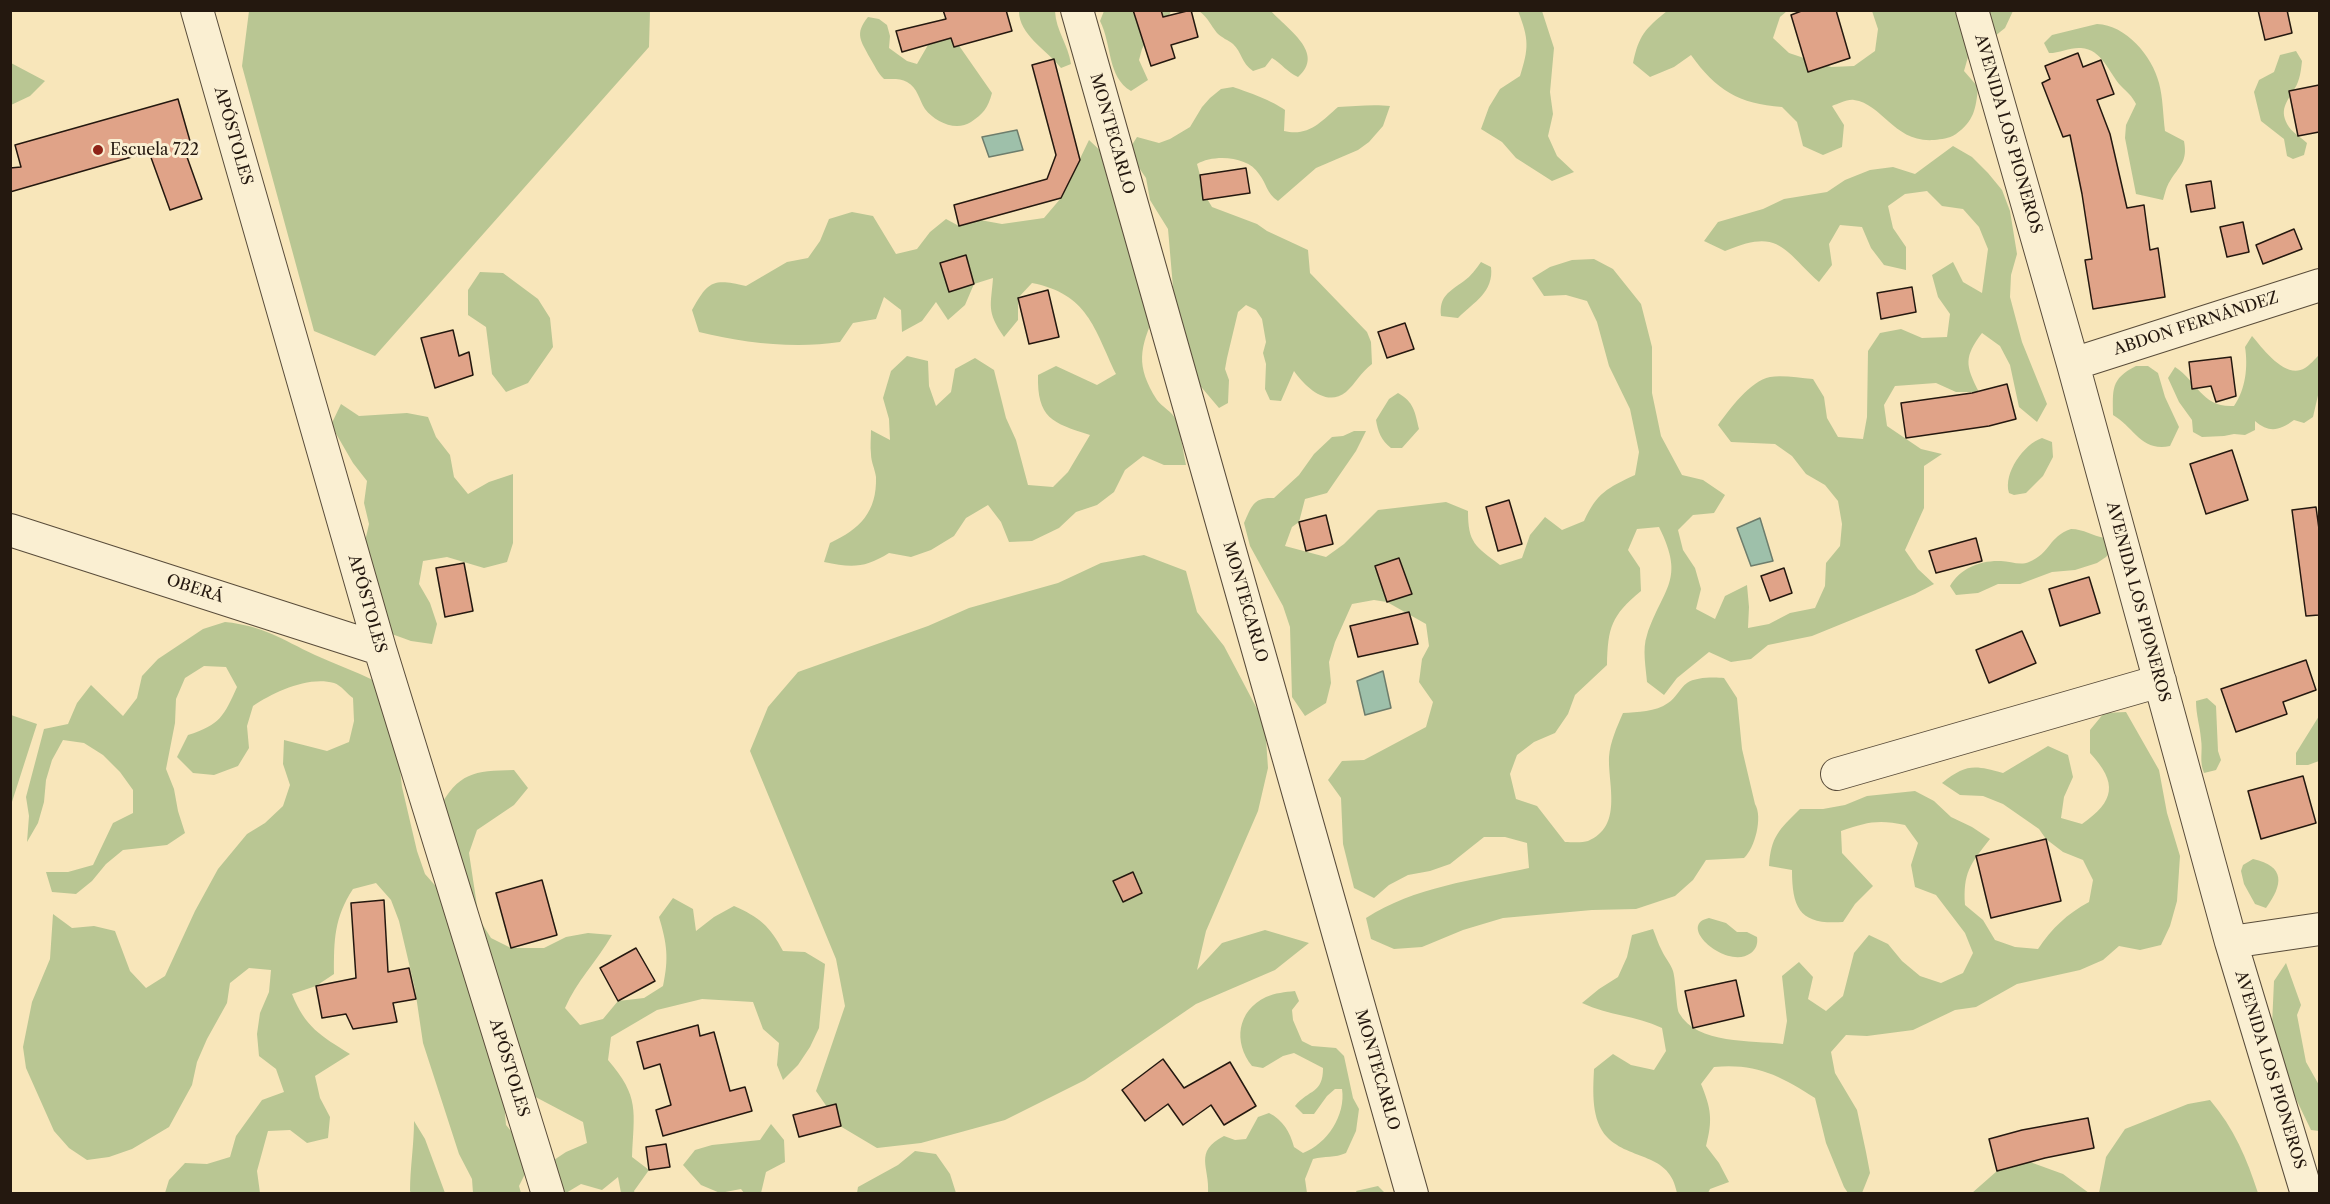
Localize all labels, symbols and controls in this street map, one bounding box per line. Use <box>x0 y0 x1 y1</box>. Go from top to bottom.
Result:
street label: AVENIDA LOS PIONEROS <box>1970 32 2046 236</box>
street label: MONTECARLO <box>1086 71 1138 197</box>
street label: APÓSTOLES <box>210 85 256 187</box>
place label: Escuela 722 <box>110 140 199 160</box>
marker: Escuela 722 <box>91 143 105 157</box>
street label: ABDON FERNÁNDEZ <box>2111 288 2281 360</box>
street label: AVENIDA LOS PIONEROS <box>2102 500 2174 704</box>
street label: MONTECARLO <box>1219 539 1271 665</box>
street label: APÓSTOLES <box>344 553 390 655</box>
street label: OBERÁ <box>164 571 226 607</box>
street label: AVENIDA LOS PIONEROS <box>2231 968 2309 1172</box>
street label: MONTECARLO <box>1351 1007 1403 1133</box>
street label: APÓSTOLES <box>485 1017 533 1119</box>

